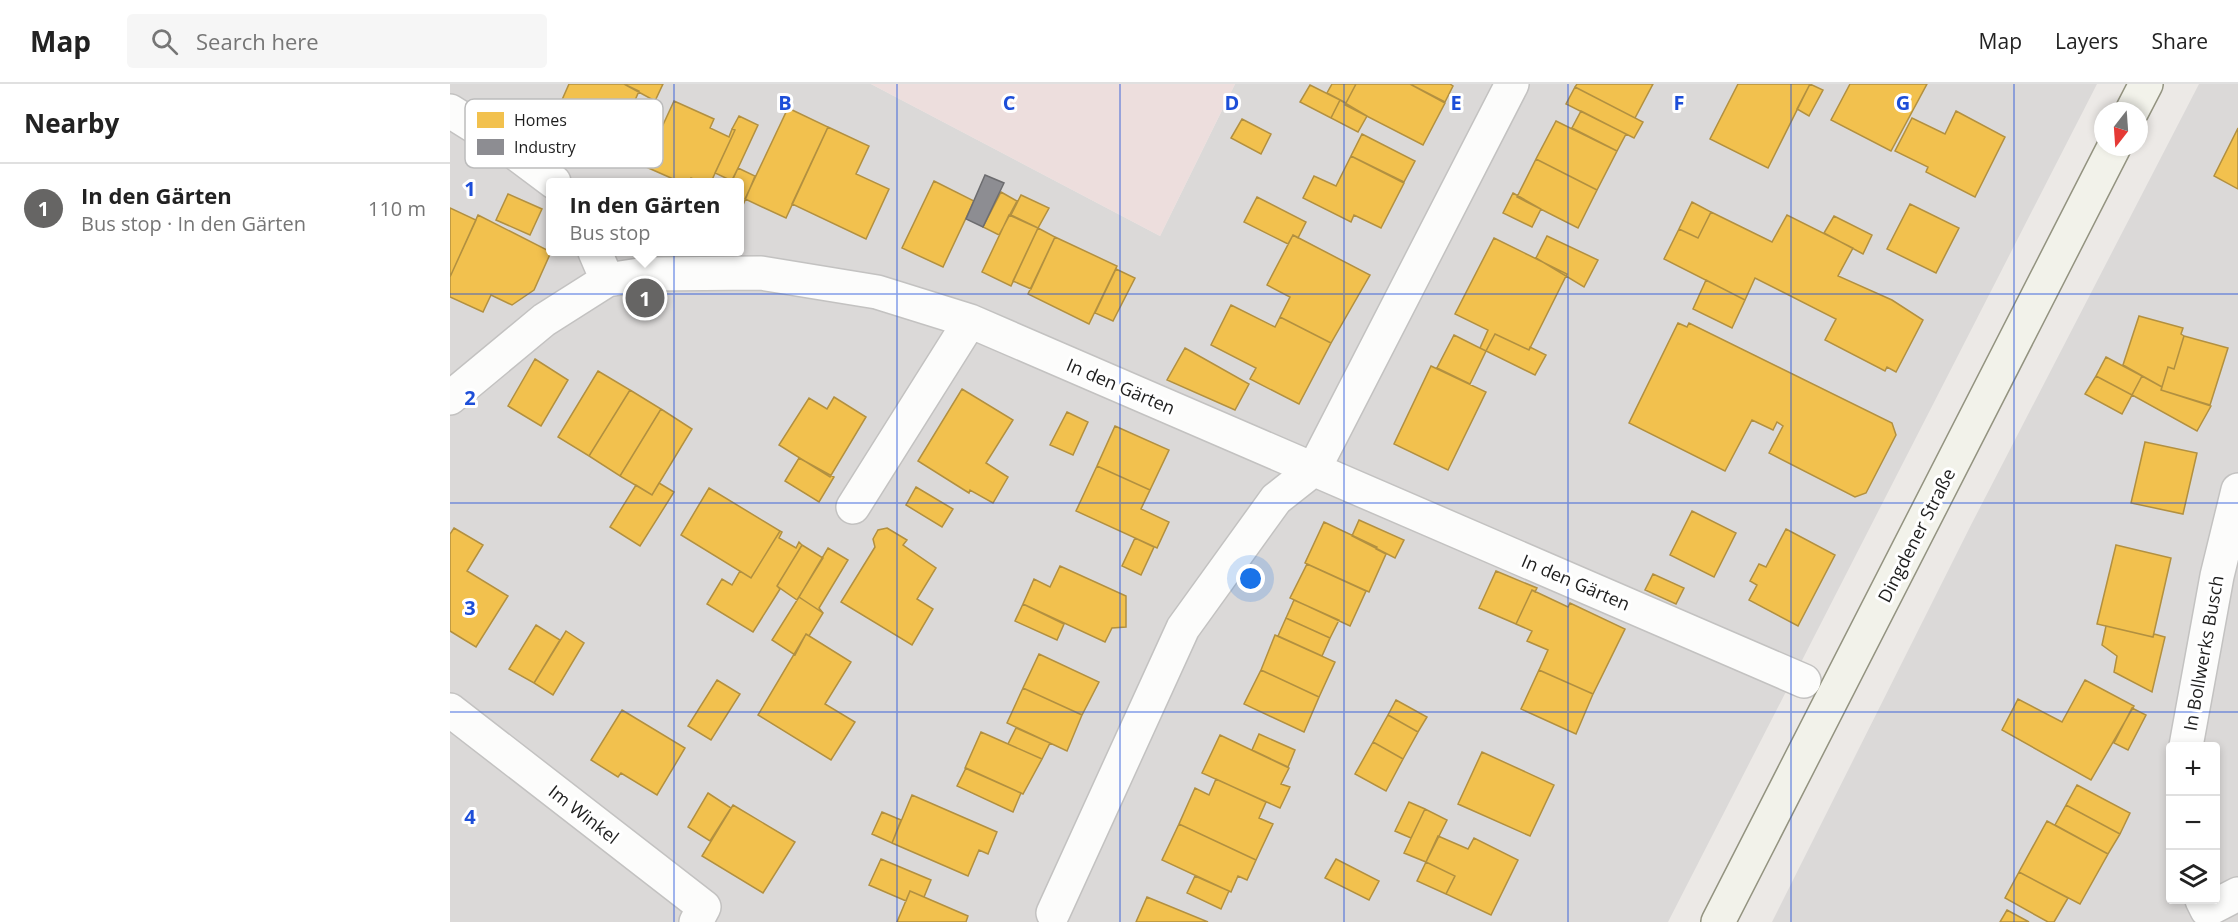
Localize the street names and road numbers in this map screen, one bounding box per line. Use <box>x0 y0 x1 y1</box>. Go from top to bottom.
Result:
street label: In den Gärten <box>1063 352 1179 420</box>
street label: Dingdener Straße <box>1872 464 1960 606</box>
street label: In den Gärten <box>1518 548 1634 616</box>
street label: In Bollwerks Busch <box>2178 573 2228 733</box>
street label: Im Winkel <box>544 779 624 849</box>

